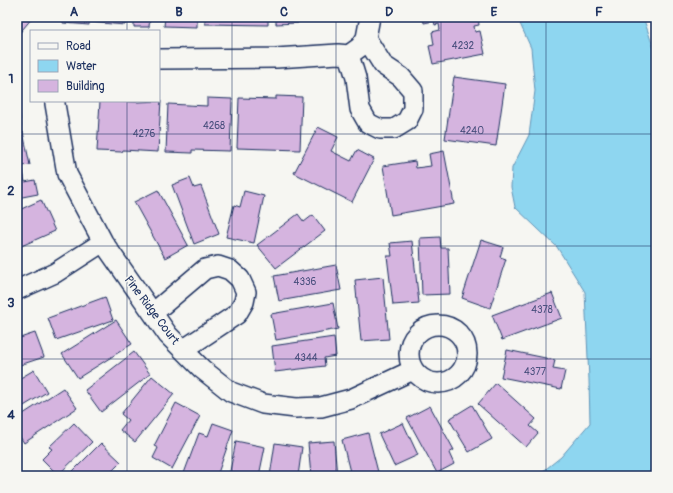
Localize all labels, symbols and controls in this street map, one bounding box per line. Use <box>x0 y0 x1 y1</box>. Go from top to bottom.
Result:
text: A <box>70 4 79 20</box>
text: B <box>175 4 183 20</box>
text: C <box>280 4 288 20</box>
text: D <box>385 4 393 20</box>
text: E <box>491 4 498 20</box>
text: F <box>595 4 603 20</box>
legend <box>30 30 160 102</box>
text: Road <box>66 39 91 54</box>
house number: 4232 <box>452 40 475 52</box>
text: Water <box>66 59 97 74</box>
text: 1 <box>8 71 14 87</box>
text: Building <box>66 79 105 94</box>
house number: 4268 <box>203 120 225 132</box>
house number: 4240 <box>460 125 484 137</box>
house number: 4276 <box>133 128 155 140</box>
text: 2 <box>7 183 15 199</box>
street label: Pine Ridge Court <box>121 273 182 348</box>
house number: 4336 <box>294 276 317 288</box>
text: 3 <box>7 295 15 311</box>
house number: 4378 <box>531 304 553 316</box>
house number: 4344 <box>295 352 318 364</box>
house number: 4377 <box>524 366 547 378</box>
text: 4 <box>7 407 15 423</box>

